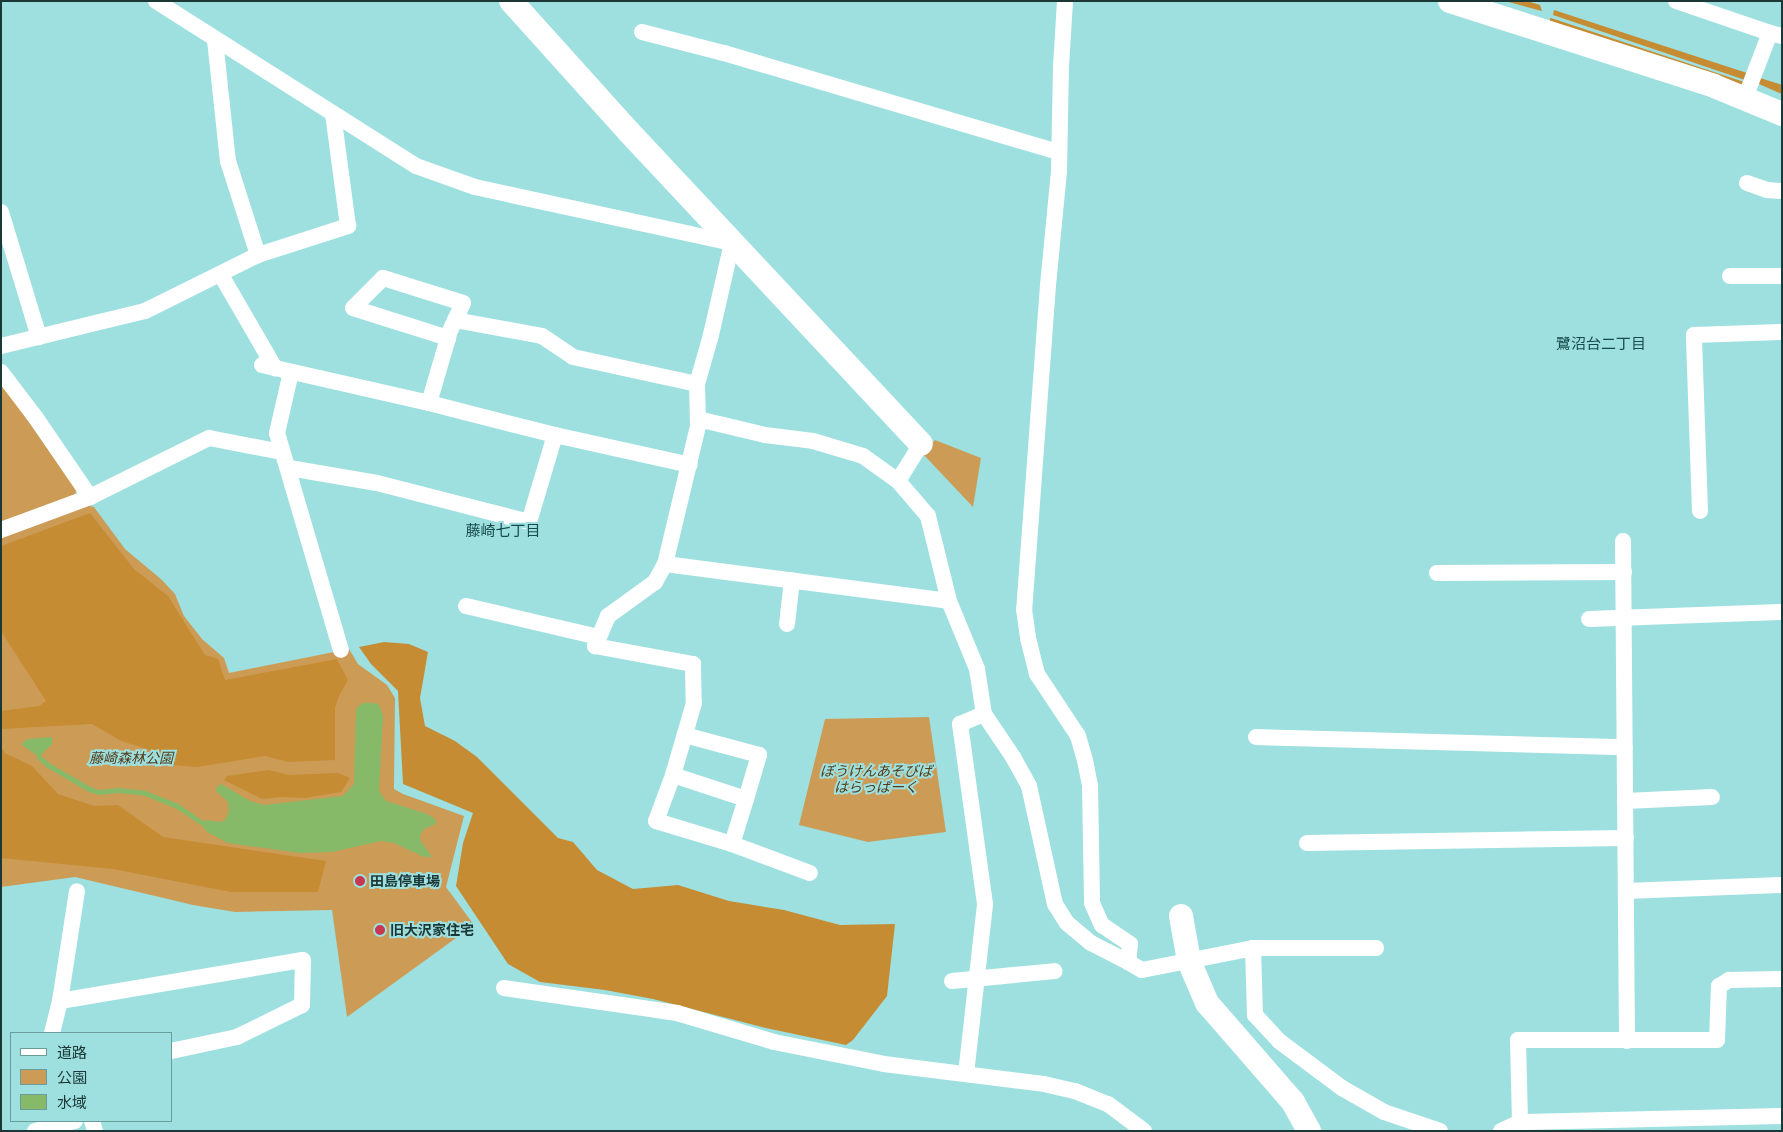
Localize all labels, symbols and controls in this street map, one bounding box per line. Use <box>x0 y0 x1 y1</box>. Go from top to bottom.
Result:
district label: 鷺沼台二丁目 <box>1556 335 1646 353</box>
district label: 藤崎七丁目 <box>466 522 540 540</box>
park label: 藤崎森林公園 <box>89 750 173 766</box>
park label: ぼうけんあそびば はらっぱーく <box>820 763 932 796</box>
place label: 田島停車場 <box>370 873 440 889</box>
marker: 田島停車場 <box>354 875 366 887</box>
place label: 旧大沢家住宅 <box>390 922 474 938</box>
marker: 旧大沢家住宅 <box>374 924 386 936</box>
legend <box>10 1032 172 1122</box>
text: 道路 <box>57 1043 87 1062</box>
text: 公園 <box>57 1068 87 1087</box>
text: 水域 <box>57 1093 87 1112</box>

